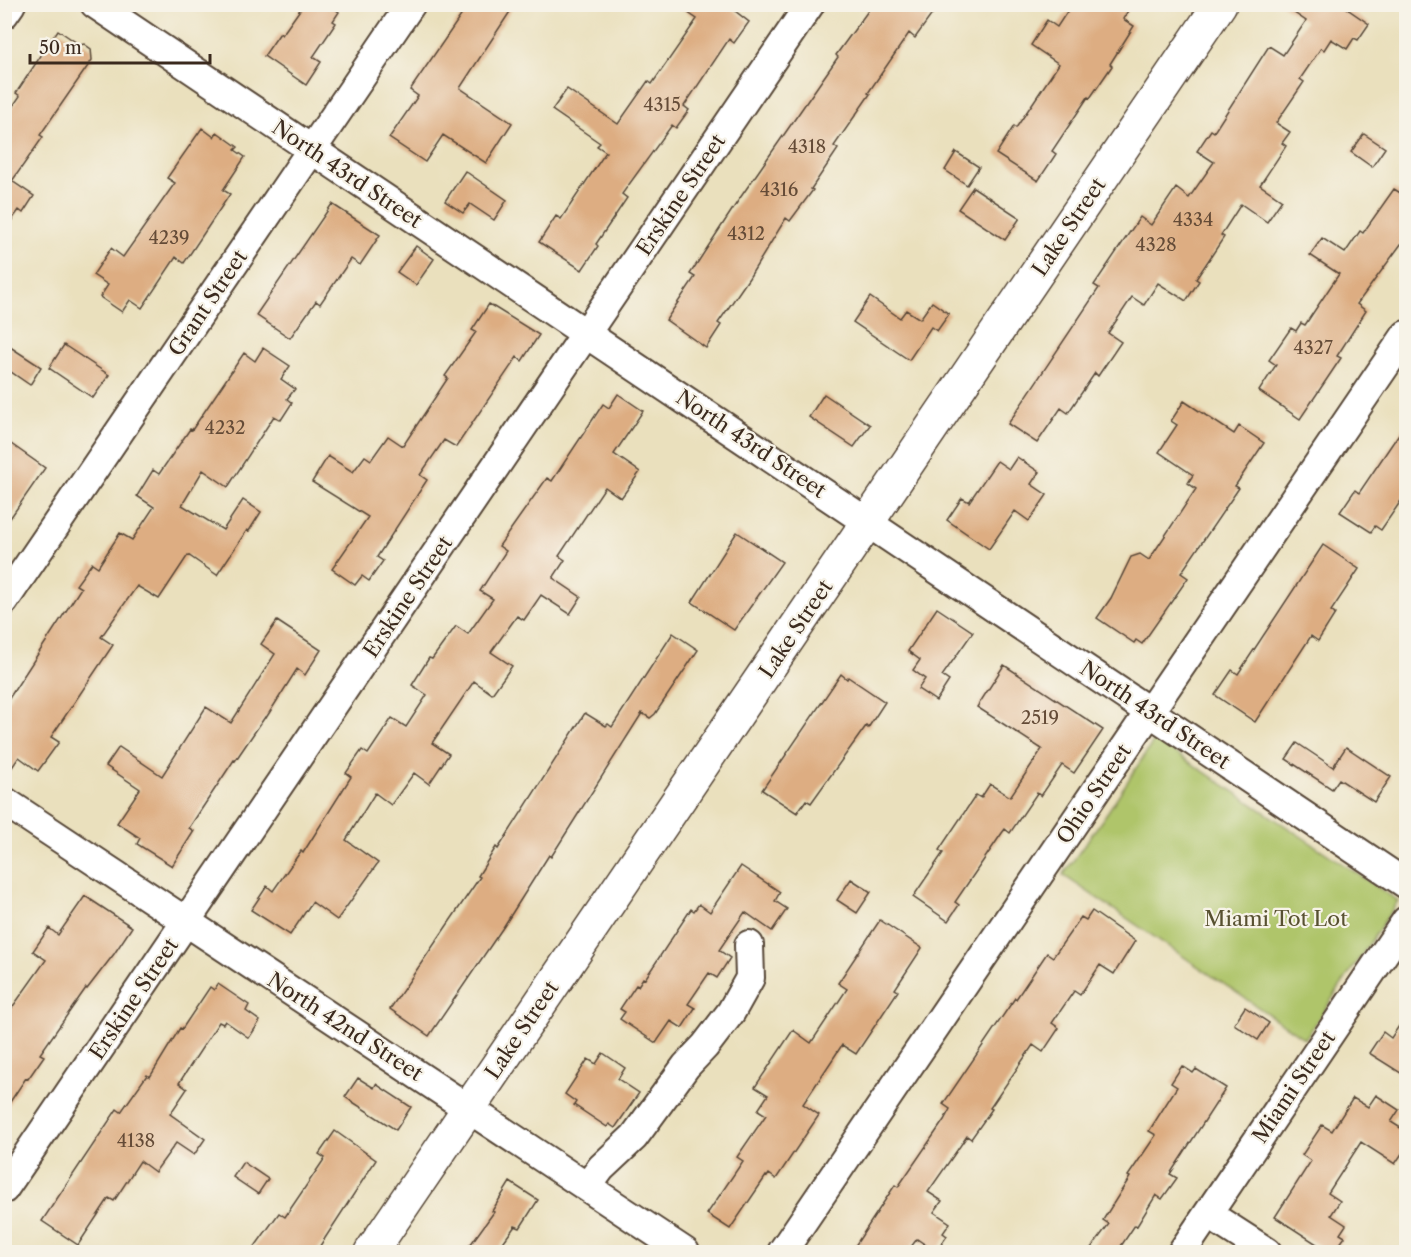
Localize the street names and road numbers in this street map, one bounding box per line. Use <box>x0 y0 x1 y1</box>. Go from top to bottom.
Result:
street label: North 43rd Street <box>268 114 427 233</box>
street label: Erskine Street <box>631 129 731 260</box>
street label: Lake Street <box>1027 172 1111 281</box>
street label: Grant Street <box>163 245 252 360</box>
street label: North 43rd Street <box>672 384 831 503</box>
street label: Erskine Street <box>358 531 458 662</box>
street label: Lake Street <box>754 574 838 683</box>
street label: North 43rd Street <box>1076 655 1235 774</box>
street label: Ohio Street <box>1051 739 1136 848</box>
street label: Erskine Street <box>84 933 184 1064</box>
street label: North 42nd Street <box>263 967 428 1086</box>
street label: Lake Street <box>480 975 564 1084</box>
street label: Miami Street <box>1247 1025 1341 1147</box>

